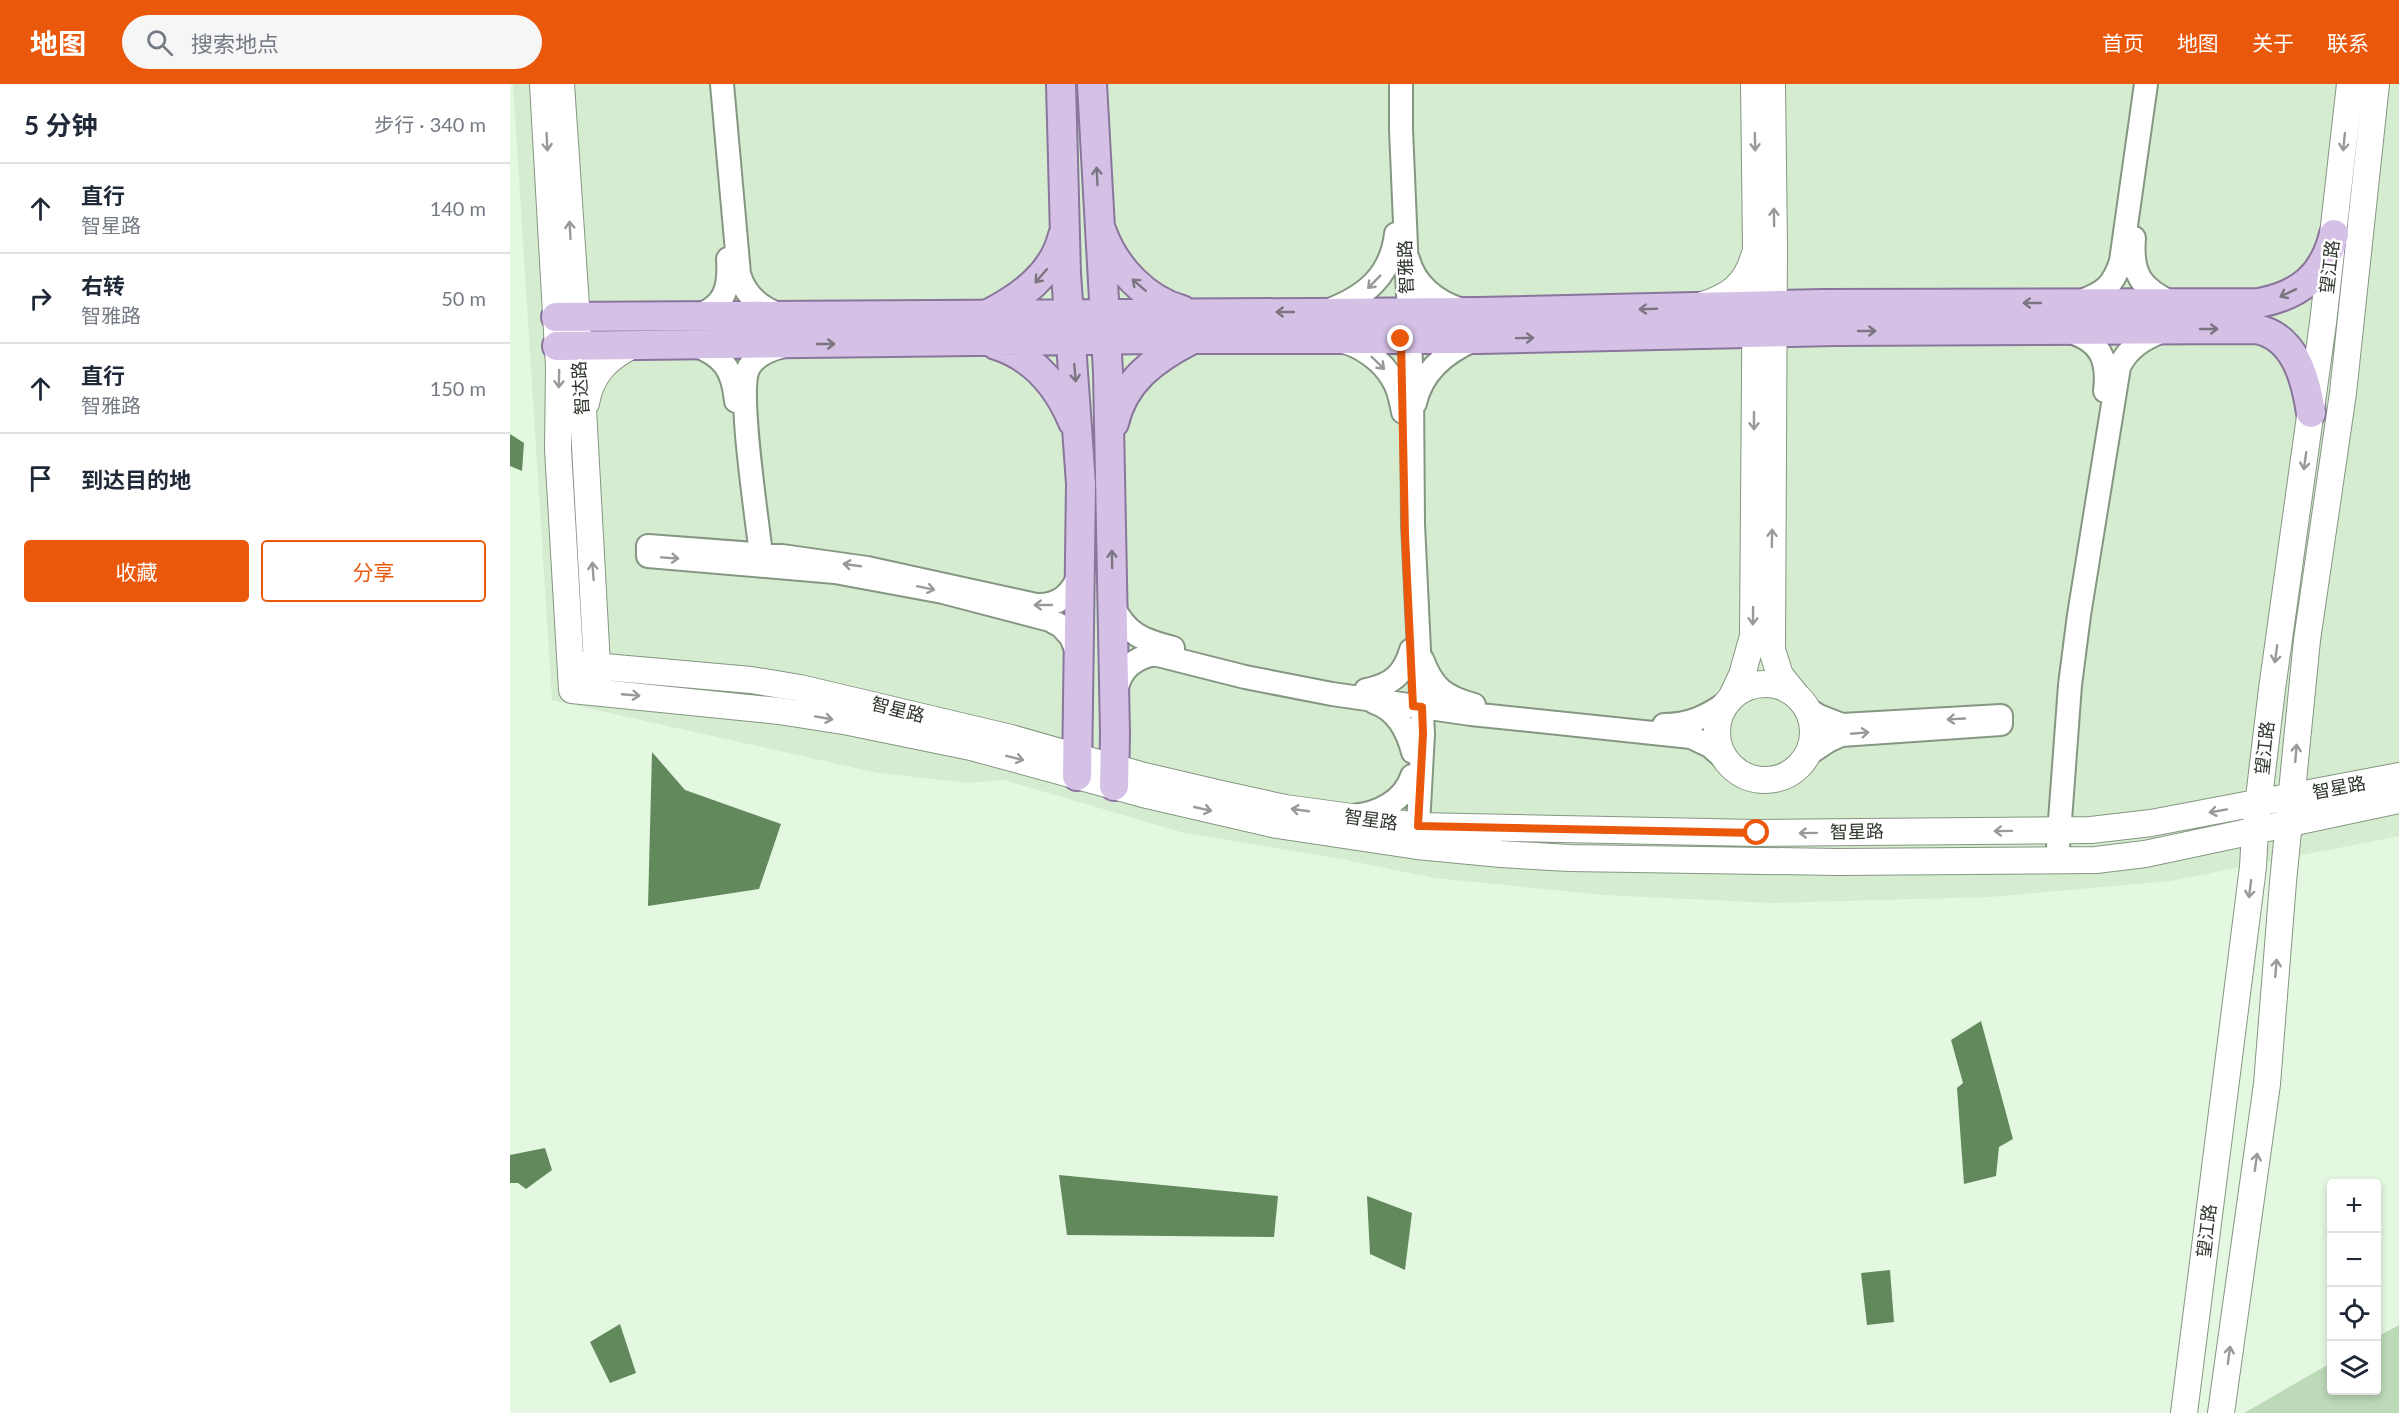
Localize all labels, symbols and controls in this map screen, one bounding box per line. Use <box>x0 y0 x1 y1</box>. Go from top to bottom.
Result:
search box <box>122 15 542 69</box>
text: 地图 <box>30 26 86 60</box>
icon: search <box>143 26 176 59</box>
text: 搜索地点 <box>191 30 279 57</box>
text: 首页 <box>2102 30 2144 55</box>
text: 地图 <box>2177 30 2219 55</box>
text: 关于 <box>2252 30 2294 55</box>
text: 联系 <box>2327 30 2369 55</box>
text: 5 分钟 <box>24 109 97 141</box>
text: 步行 · 340 m <box>374 112 486 136</box>
one-way arrow <box>542 132 553 152</box>
one-way arrow <box>1749 132 1760 152</box>
one-way arrow <box>2338 132 2349 152</box>
one-way arrow <box>1091 166 1102 186</box>
text: 直行 <box>81 182 125 209</box>
icon: ahead <box>24 192 57 225</box>
text: 140 m <box>430 196 486 220</box>
one-way arrow <box>1768 208 1780 228</box>
text: 智星路 <box>81 213 141 237</box>
one-way arrow <box>565 220 576 240</box>
street label: 望江路 <box>2315 239 2343 295</box>
street label: 智雅路 <box>1393 240 1417 294</box>
one-way arrow <box>1034 268 1047 284</box>
text: 右转 <box>81 272 125 299</box>
one-way arrow <box>1366 275 1381 290</box>
one-way arrow <box>1132 278 1147 292</box>
icon: right <box>24 282 57 315</box>
text: 50 m <box>441 286 486 310</box>
one-way arrow <box>2279 288 2297 300</box>
one-way arrow <box>2022 297 2042 309</box>
text: 智雅路 <box>81 303 141 327</box>
one-way arrow <box>1638 303 1658 314</box>
one-way arrow <box>1275 306 1295 318</box>
one-way arrow <box>2198 323 2218 335</box>
route end <box>1387 325 1413 351</box>
one-way arrow <box>1856 325 1876 337</box>
one-way arrow <box>1514 332 1534 344</box>
one-way arrow <box>815 338 835 350</box>
one-way arrow <box>1370 356 1385 371</box>
street label: 智达路 <box>567 360 593 416</box>
text: 直行 <box>81 362 125 389</box>
one-way arrow <box>1070 363 1081 383</box>
one-way arrow <box>553 369 565 389</box>
icon: ahead <box>24 372 57 405</box>
text: 150 m <box>430 376 486 400</box>
text: 智雅路 <box>81 393 141 417</box>
one-way arrow <box>1748 411 1760 431</box>
one-way arrow <box>2299 450 2310 470</box>
icon: arrive <box>24 462 57 495</box>
text: 到达目的地 <box>81 466 191 493</box>
one-way arrow <box>1766 529 1778 549</box>
button: 收藏 <box>24 540 249 602</box>
button: 分享 <box>261 540 486 602</box>
one-way arrow <box>1106 550 1118 570</box>
one-way arrow <box>660 552 680 563</box>
one-way arrow <box>843 560 862 571</box>
one-way arrow <box>588 562 599 582</box>
one-way arrow <box>916 583 936 594</box>
one-way arrow <box>1033 599 1053 611</box>
one-way arrow <box>1747 606 1759 626</box>
one-way arrow <box>2271 643 2282 663</box>
one-way arrow <box>620 690 640 701</box>
street label: 智星路 <box>869 692 927 726</box>
one-way arrow <box>814 713 834 724</box>
one-way arrow <box>1946 713 1966 724</box>
street label: 望江路 <box>2250 720 2278 776</box>
one-way arrow <box>1850 727 1870 738</box>
one-way arrow <box>2291 743 2302 763</box>
one-way arrow <box>1005 753 1024 764</box>
street label: 智星路 <box>2310 771 2367 803</box>
one-way arrow <box>1194 803 1213 815</box>
street label: 智星路 <box>1343 804 1399 834</box>
one-way arrow <box>1290 805 1310 816</box>
one-way arrow <box>2208 806 2228 817</box>
route start <box>1743 819 1769 845</box>
street label: 智星路 <box>1830 820 1884 842</box>
one-way arrow <box>1994 825 2014 837</box>
one-way arrow <box>1799 827 1819 839</box>
one-way arrow <box>2244 879 2255 899</box>
one-way arrow <box>2271 959 2282 978</box>
one-way arrow <box>2250 1152 2261 1172</box>
map controls <box>2327 1179 2381 1395</box>
button: + <box>2327 1179 2381 1233</box>
street label: 望江路 <box>2192 1203 2220 1259</box>
button: − <box>2327 1233 2381 1287</box>
button: locate <box>2327 1287 2381 1341</box>
button: layers <box>2327 1341 2381 1395</box>
one-way arrow <box>2224 1346 2235 1365</box>

